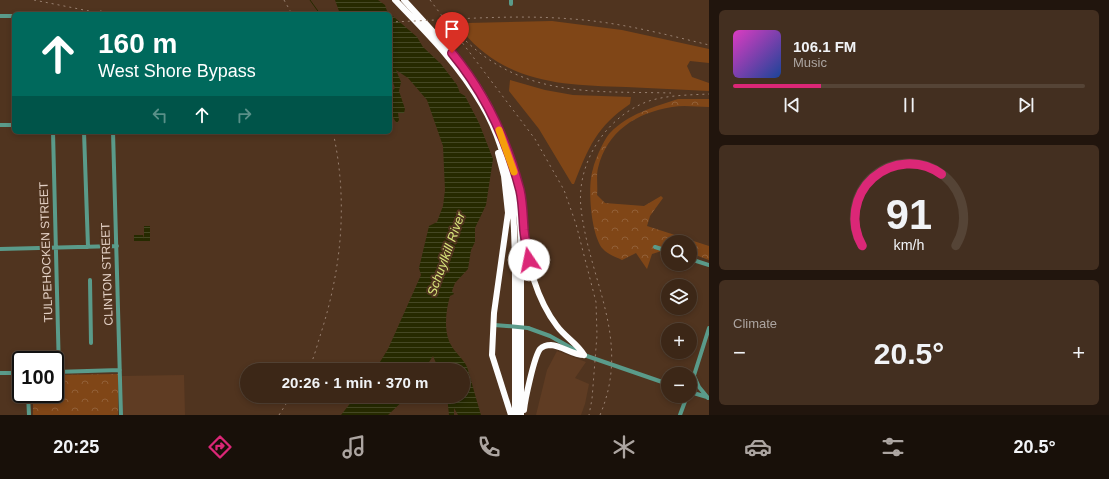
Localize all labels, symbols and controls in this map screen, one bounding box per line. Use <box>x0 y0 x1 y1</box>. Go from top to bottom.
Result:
pin <box>435 12 469 53</box>
icon: arrive <box>441 18 463 40</box>
icon: ahead <box>32 28 84 80</box>
text: 160 m <box>98 28 177 59</box>
text: 106.1 FM <box>793 38 856 55</box>
text: Music <box>793 55 827 70</box>
text: West Shore Bypass <box>98 61 256 81</box>
icon: previous <box>781 94 803 116</box>
icon: pause <box>898 94 920 116</box>
icon: next <box>1015 94 1037 116</box>
icon: left <box>149 104 171 126</box>
icon: ahead <box>191 104 213 126</box>
icon: right <box>233 104 255 126</box>
street label: TULPEHOCKEN STREET <box>37 181 55 323</box>
text: 91 <box>886 190 932 237</box>
water label: Schuylkill River <box>424 209 468 298</box>
street label: CLINTON STREET <box>98 222 116 326</box>
map controls <box>661 235 697 403</box>
button: search <box>661 235 697 271</box>
text: km/h <box>894 236 925 252</box>
position arrow <box>508 239 550 281</box>
button: layers <box>661 279 697 315</box>
text: Climate <box>733 316 777 331</box>
button: + <box>661 323 697 359</box>
text: 20.5° <box>874 337 944 370</box>
text: − <box>733 340 746 365</box>
text: + <box>1072 340 1085 365</box>
speed limit sign: 100 <box>12 351 64 403</box>
button: − <box>661 367 697 403</box>
text: 20:26 · 1 min · 370 m <box>282 374 428 391</box>
icon: directions <box>206 433 234 461</box>
icon: music <box>340 433 368 461</box>
icon: phone <box>475 433 503 461</box>
icon: climate <box>610 433 638 461</box>
icon: car <box>744 433 772 461</box>
icon: filters <box>879 433 907 461</box>
text: 20:25 <box>53 437 99 457</box>
text: 20.5° <box>1013 437 1056 457</box>

